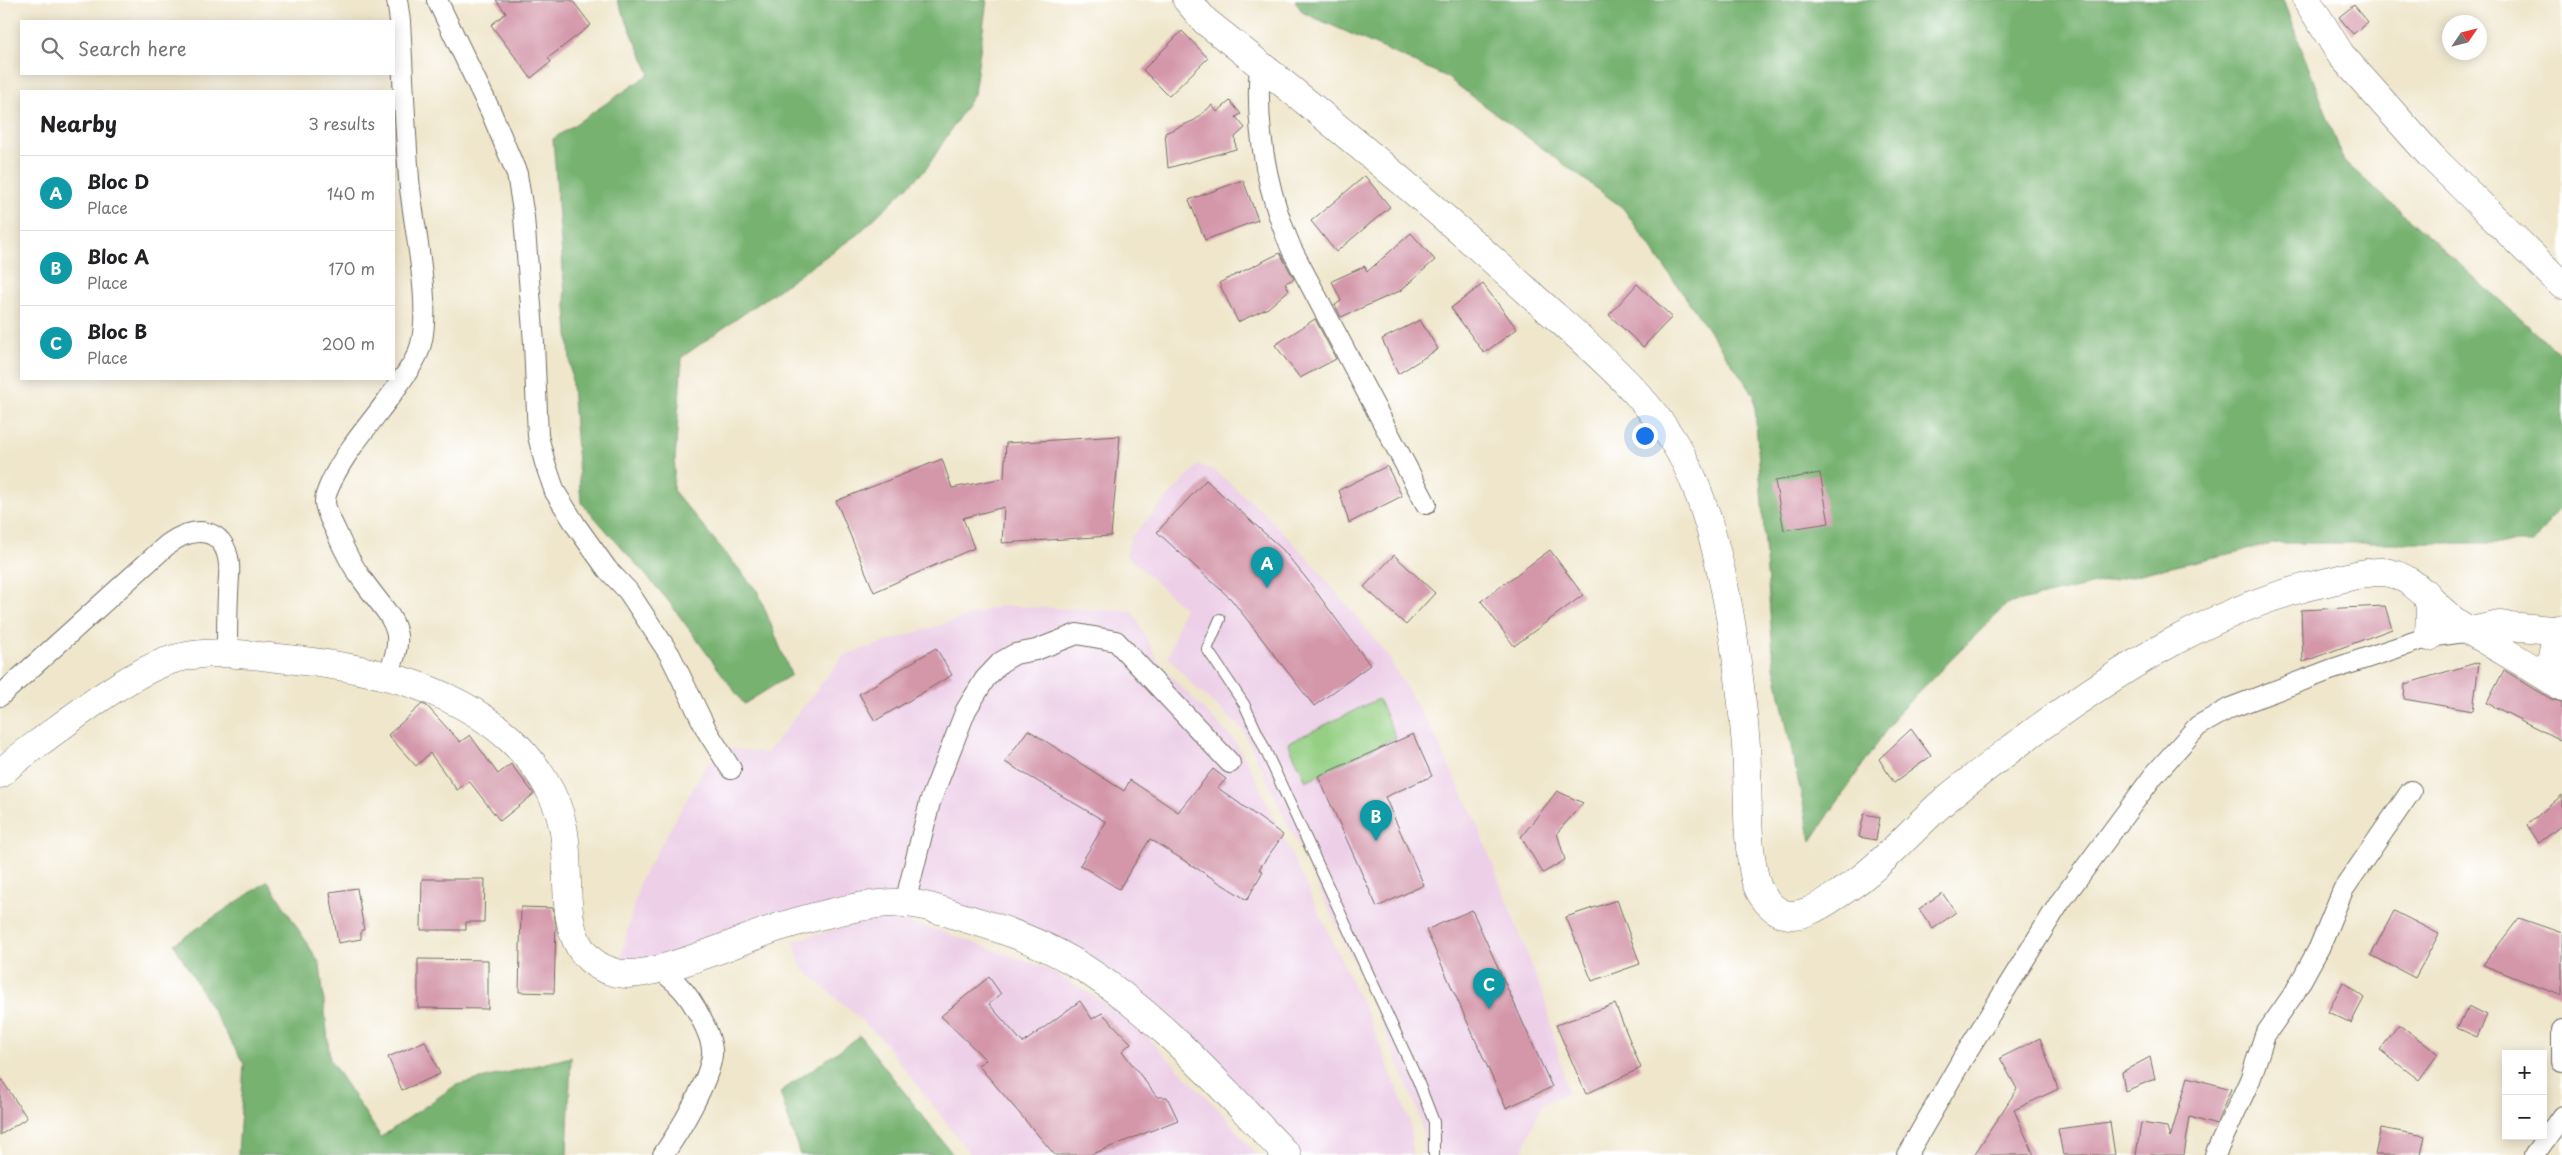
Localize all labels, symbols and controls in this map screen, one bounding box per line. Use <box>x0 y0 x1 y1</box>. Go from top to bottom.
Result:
north arrow <box>2442 15 2487 60</box>
search box <box>20 20 395 75</box>
icon: search <box>38 34 66 62</box>
text: Search here <box>78 34 187 62</box>
text: Nearby <box>40 107 117 139</box>
text: 3 results <box>308 111 375 135</box>
text: Bloc D <box>87 167 149 195</box>
text: A <box>50 181 62 205</box>
text: 140 m <box>327 181 375 205</box>
text: Place <box>87 195 128 219</box>
text: Bloc A <box>87 242 149 270</box>
text: B <box>51 256 61 280</box>
text: 170 m <box>329 256 375 280</box>
text: Place <box>87 270 128 294</box>
text: Bloc B <box>87 317 147 345</box>
text: C <box>50 331 62 355</box>
text: 200 m <box>322 331 375 355</box>
text: Place <box>87 345 128 369</box>
your location <box>1632 423 1658 449</box>
pin: A <box>1251 547 1283 588</box>
pin: B <box>1360 800 1392 841</box>
pin: C <box>1473 968 1505 1009</box>
map controls <box>2502 1050 2547 1140</box>
button: + <box>2502 1050 2547 1095</box>
button: − <box>2502 1095 2547 1140</box>

